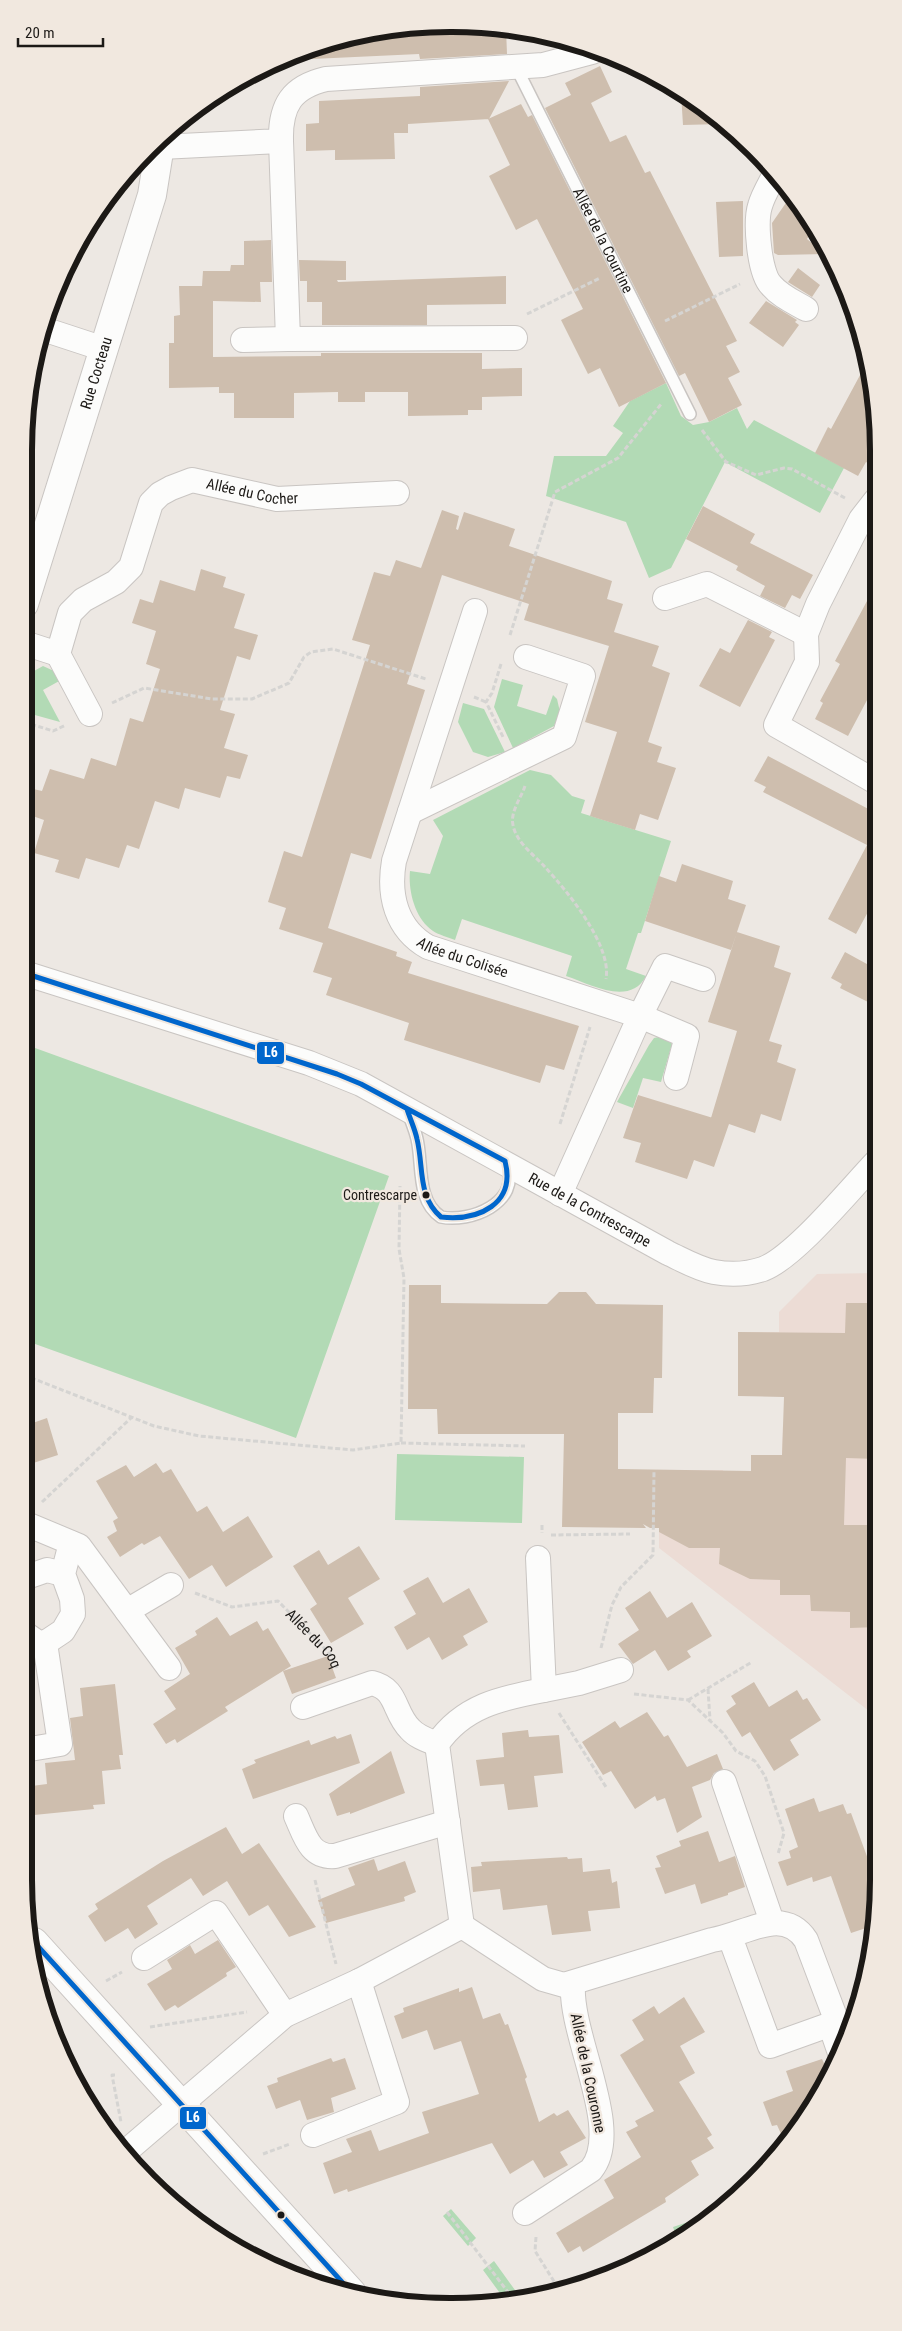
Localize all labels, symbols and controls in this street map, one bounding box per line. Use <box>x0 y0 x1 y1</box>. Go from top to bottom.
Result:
scale bar <box>18 15 102 47</box>
text: 20 m <box>25 24 55 42</box>
street label: Allée de la Courtine <box>569 185 637 296</box>
street label: Rue Cocteau <box>77 335 116 411</box>
street label: Allée du Cocher <box>205 474 299 508</box>
street label: Allée du Colisée <box>413 933 510 981</box>
line badge: L6 <box>256 1041 285 1065</box>
text: L6 <box>264 1044 278 1060</box>
street label: Rue de la Contrescarpe <box>525 1169 654 1251</box>
place label: Contrescarpe <box>343 1187 417 1203</box>
marker: Contrescarpe <box>421 1190 431 1200</box>
street label: Allée du Coq <box>282 1605 345 1671</box>
street label: Allée de la Couronne <box>567 2012 609 2134</box>
line badge: L6 <box>179 2106 207 2130</box>
text: L6 <box>186 2109 200 2125</box>
unlabelled marker <box>276 2210 286 2220</box>

